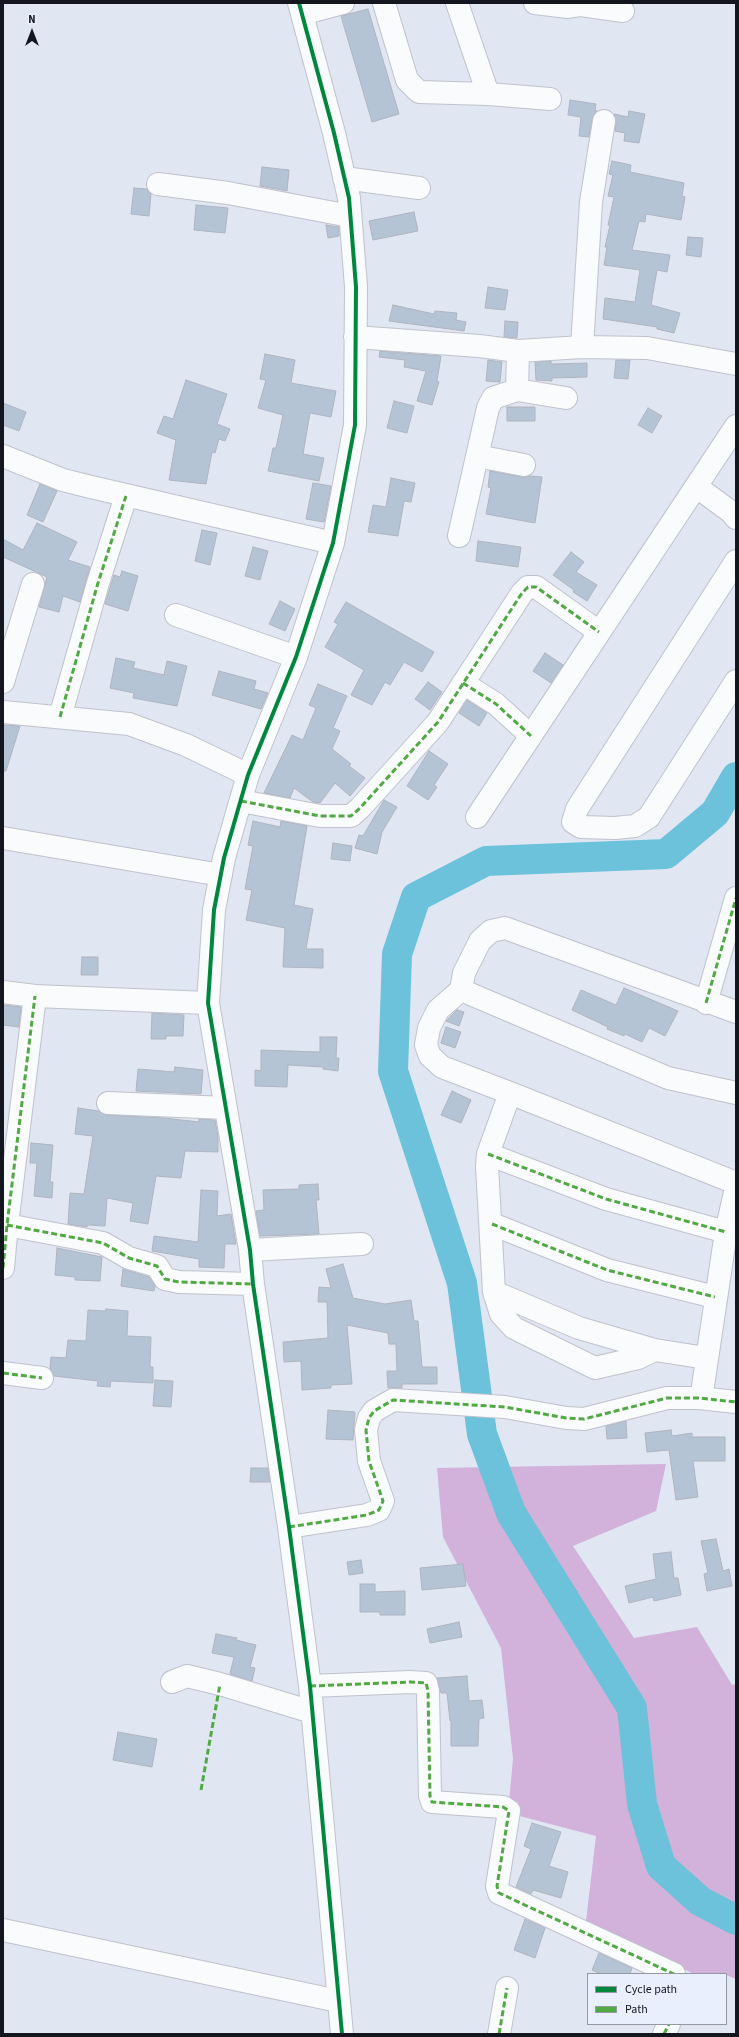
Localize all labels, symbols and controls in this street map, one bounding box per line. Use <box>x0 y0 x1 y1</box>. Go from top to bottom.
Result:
north arrow <box>12 12 52 52</box>
text: N <box>28 12 36 27</box>
legend <box>587 1973 727 2025</box>
text: Cycle path <box>625 1981 677 1998</box>
text: Path <box>625 2001 648 2018</box>

